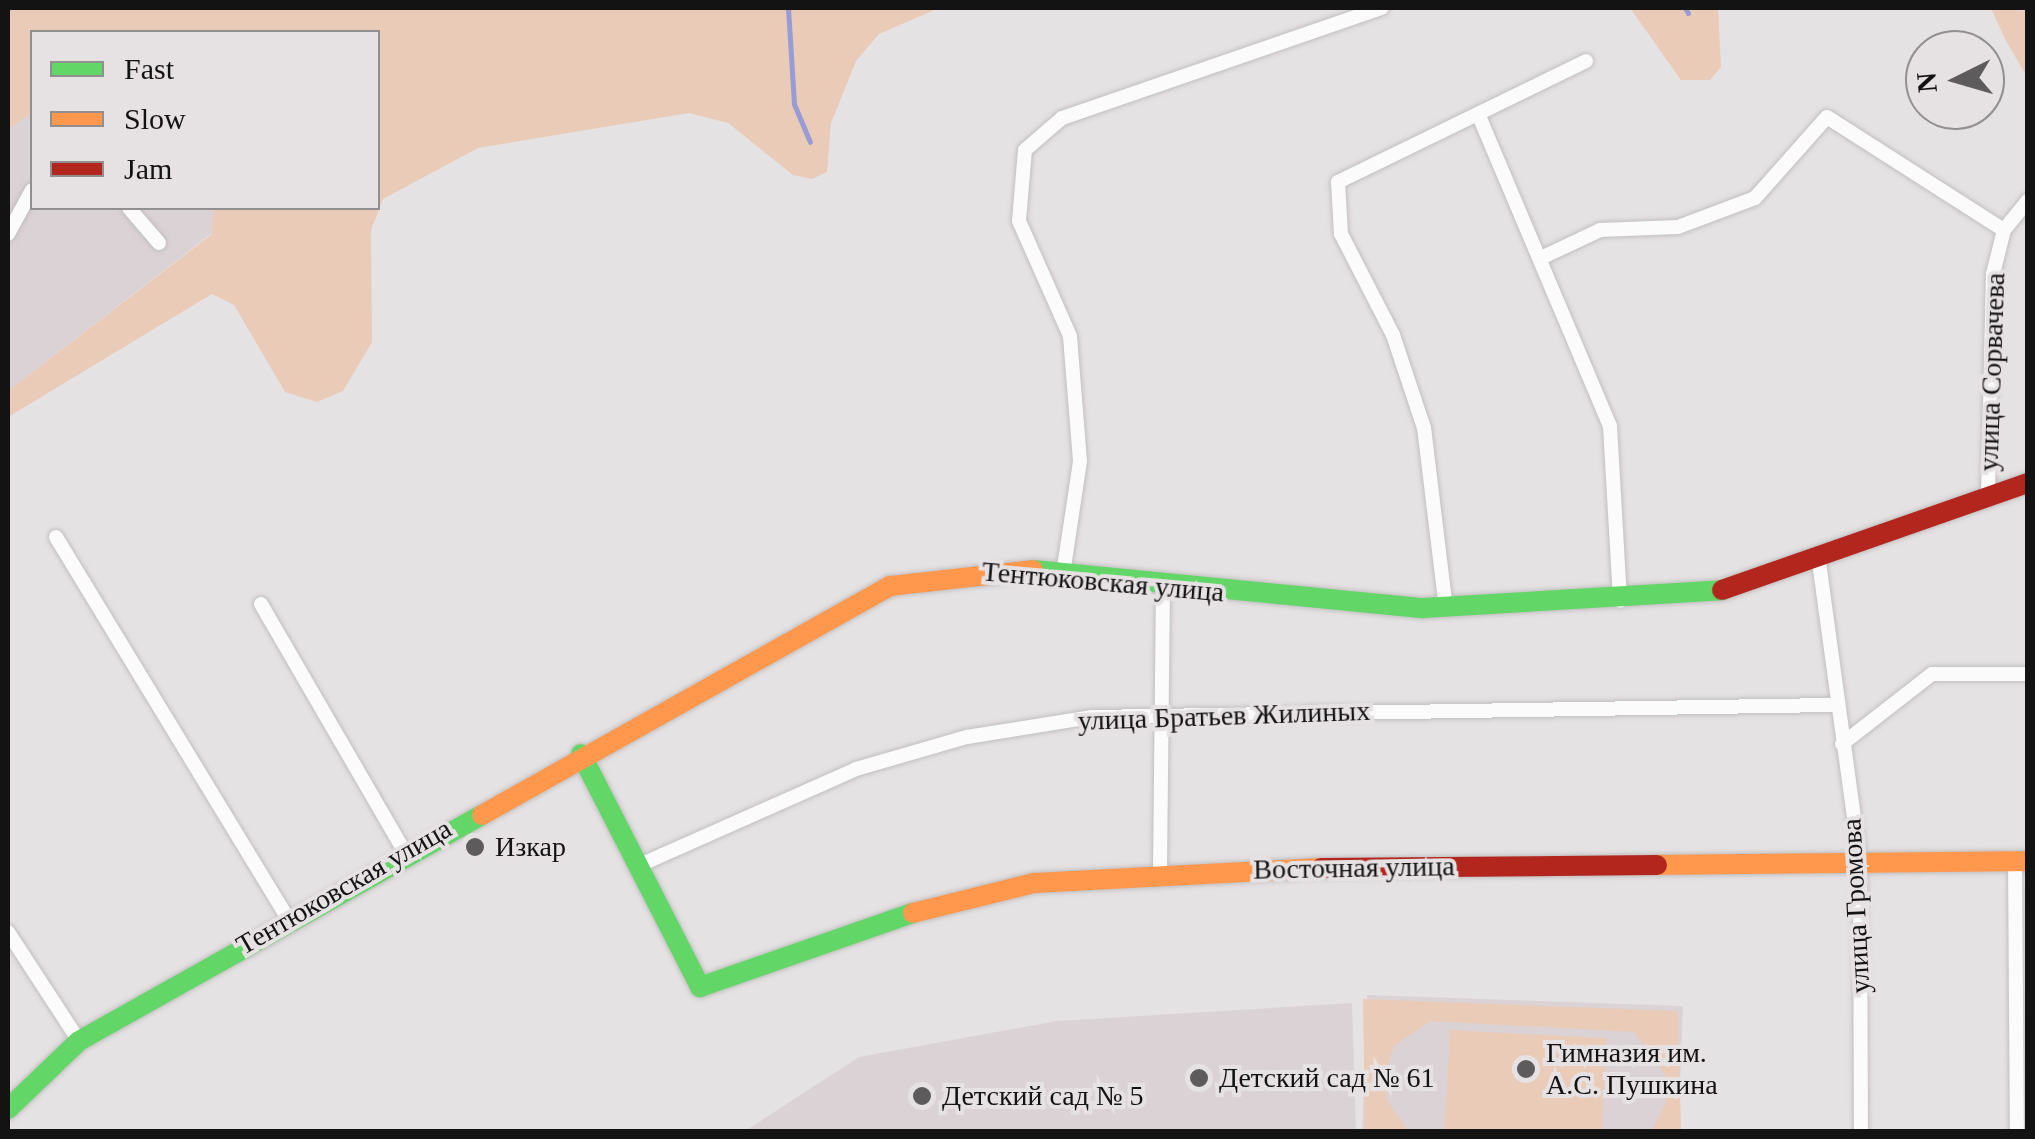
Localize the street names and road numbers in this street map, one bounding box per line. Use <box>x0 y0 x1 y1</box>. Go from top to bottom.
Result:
street label: улица Сорвачева <box>1972 272 2012 472</box>
street label: Тентюковская улица <box>981 555 1225 609</box>
street label: улица Братьев Жилиных <box>1077 694 1371 738</box>
street label: Тентюковская улица <box>230 812 458 962</box>
street label: улица Громова <box>1835 818 1877 994</box>
street label: Восточная улица <box>1253 849 1455 887</box>

